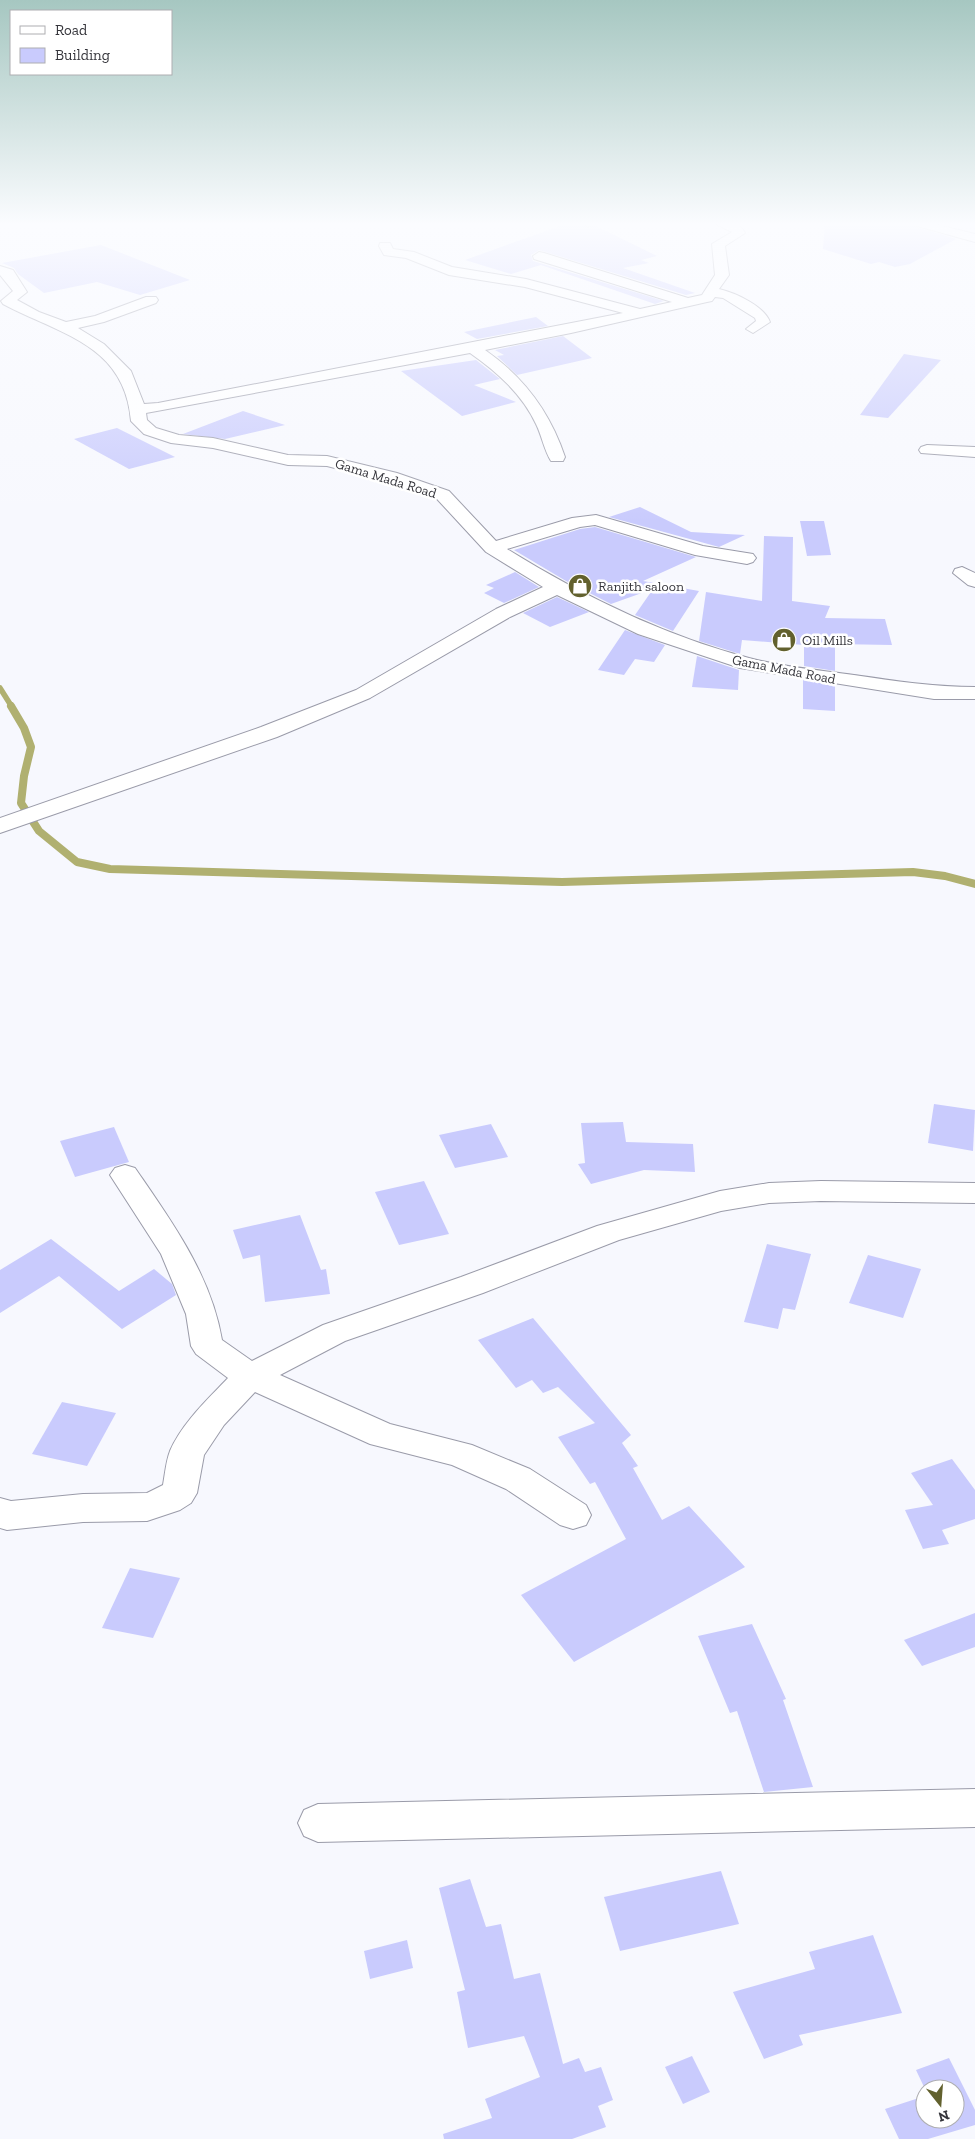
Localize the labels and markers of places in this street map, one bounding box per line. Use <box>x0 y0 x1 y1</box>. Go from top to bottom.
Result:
shop icon: Ranjith saloon <box>567 573 593 599</box>
place label: Ranjith saloon <box>598 578 684 595</box>
shop icon: Oil Mills <box>771 627 797 653</box>
place label: Oil Mills <box>802 632 853 649</box>

